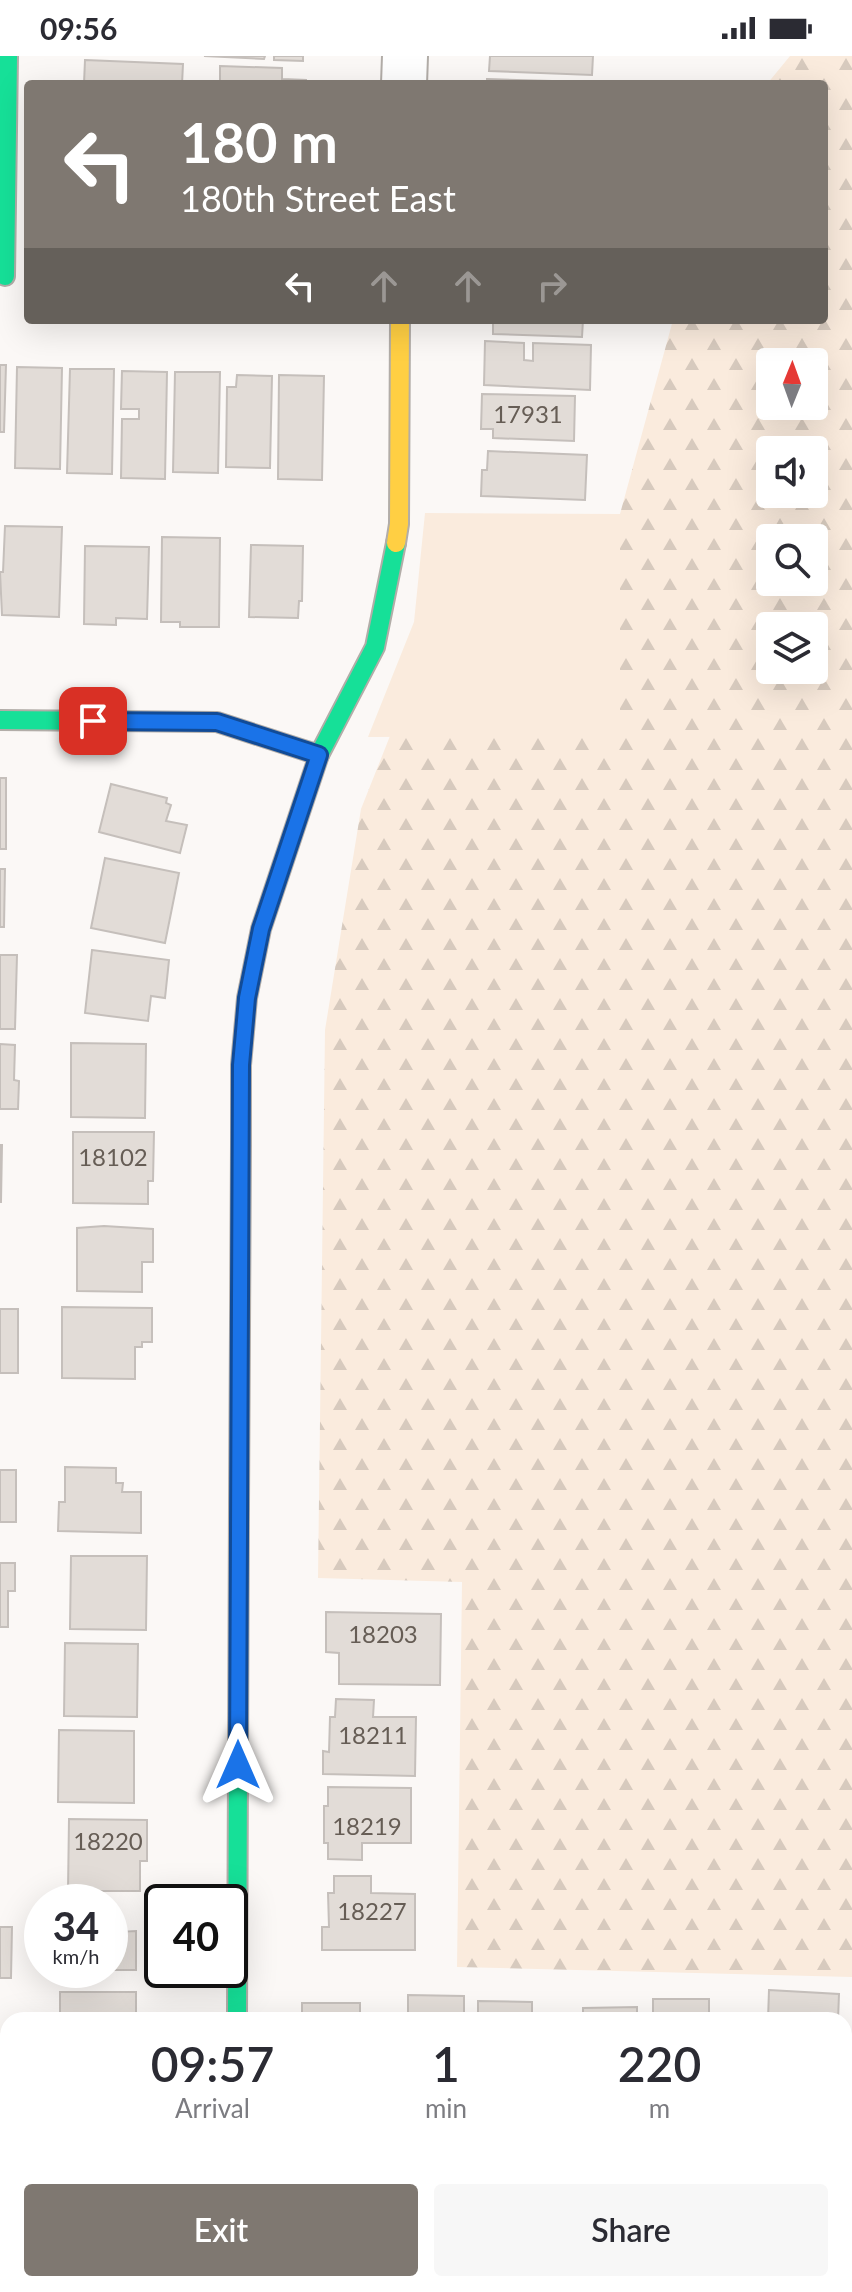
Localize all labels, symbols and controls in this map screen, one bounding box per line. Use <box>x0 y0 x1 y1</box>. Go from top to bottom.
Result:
text: 09:56 <box>40 10 117 46</box>
text: 180 m <box>180 108 338 175</box>
icon: left <box>48 112 152 216</box>
text: 180th Street East <box>180 176 456 220</box>
icon: left <box>278 264 322 308</box>
icon: ahead <box>362 264 406 308</box>
icon: ahead <box>446 264 490 308</box>
icon: right <box>530 264 574 308</box>
north arrow <box>756 348 828 420</box>
map controls <box>756 348 828 684</box>
house number: 17931 <box>493 399 563 428</box>
button: sound <box>756 436 828 508</box>
button: search <box>756 524 828 596</box>
button: layers <box>756 612 828 684</box>
pin <box>59 687 127 755</box>
icon: arrive <box>71 699 115 743</box>
house number: 18102 <box>78 1142 148 1171</box>
house number: 18203 <box>348 1619 418 1648</box>
house number: 18211 <box>338 1720 408 1749</box>
position arrow <box>196 1723 280 1807</box>
house number: 18219 <box>332 1811 402 1840</box>
house number: 18220 <box>73 1826 143 1855</box>
speed limit sign: 40 <box>144 1884 248 1988</box>
house number: 18227 <box>337 1896 407 1925</box>
text: 34 <box>53 1902 99 1950</box>
text: km/h <box>53 1944 99 1968</box>
text: 09:57 <box>151 2035 274 2092</box>
text: 1 <box>432 2035 460 2092</box>
text: 220 <box>618 2035 701 2092</box>
text: Arrival <box>175 2092 250 2124</box>
text: min <box>425 2092 467 2124</box>
text: m <box>649 2092 670 2124</box>
button: Exit <box>24 2184 418 2276</box>
button: Share <box>434 2184 828 2276</box>

